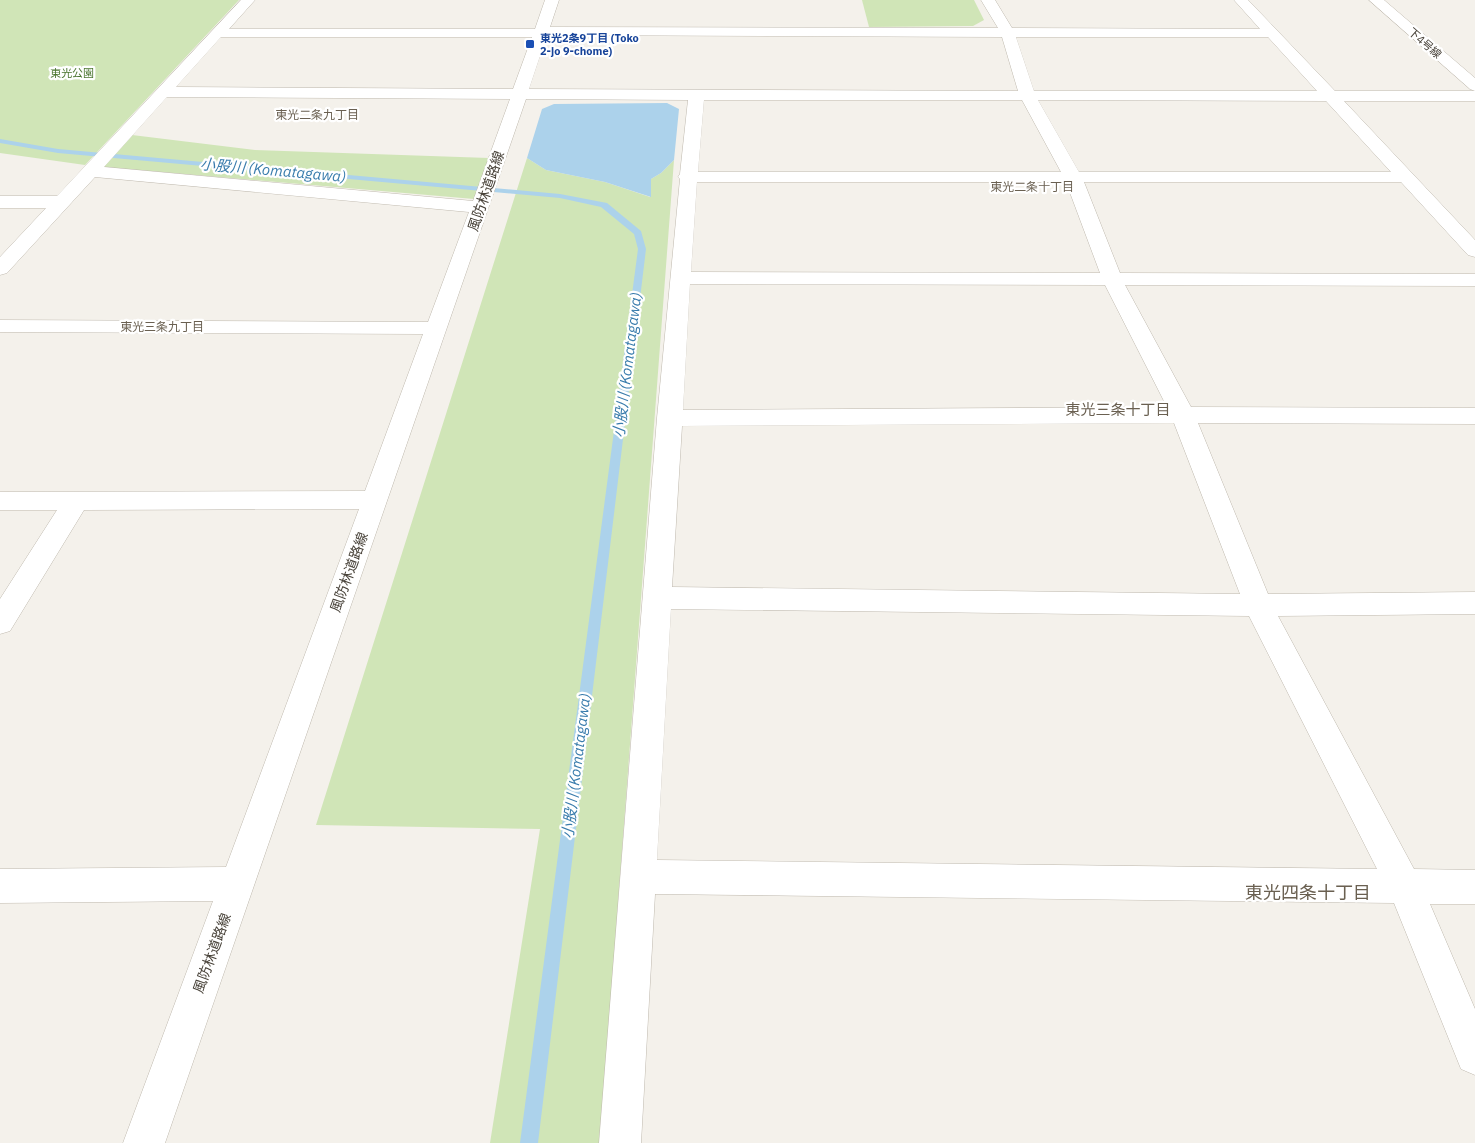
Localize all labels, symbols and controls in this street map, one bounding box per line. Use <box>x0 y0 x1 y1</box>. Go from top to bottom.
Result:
street label: 下4号線 <box>1405 25 1445 61</box>
place label: 東光2条9丁目 (Toko 2-jo 9-chome) <box>540 31 639 58</box>
marker: 東光2条9丁目 (Toko 2-jo 9-chome) <box>524 38 536 50</box>
park label: 東光公園 <box>50 66 94 80</box>
district label: 東光二条九丁目 <box>275 107 359 122</box>
street label: 風防林道路線 <box>464 148 508 234</box>
water label: 小股川 (Komatagawa) <box>199 154 347 186</box>
district label: 東光二条十丁目 <box>990 179 1074 194</box>
water label: 小股川 (Komatagawa) <box>609 291 645 439</box>
district label: 東光三条九丁目 <box>120 319 204 334</box>
district label: 東光三条十丁目 <box>1065 400 1171 419</box>
street label: 風防林道路線 <box>326 529 372 615</box>
water label: 小股川 (Komatagawa) <box>558 692 594 840</box>
district label: 東光四条十丁目 <box>1245 881 1371 904</box>
street label: 風防林道路線 <box>189 910 235 996</box>

